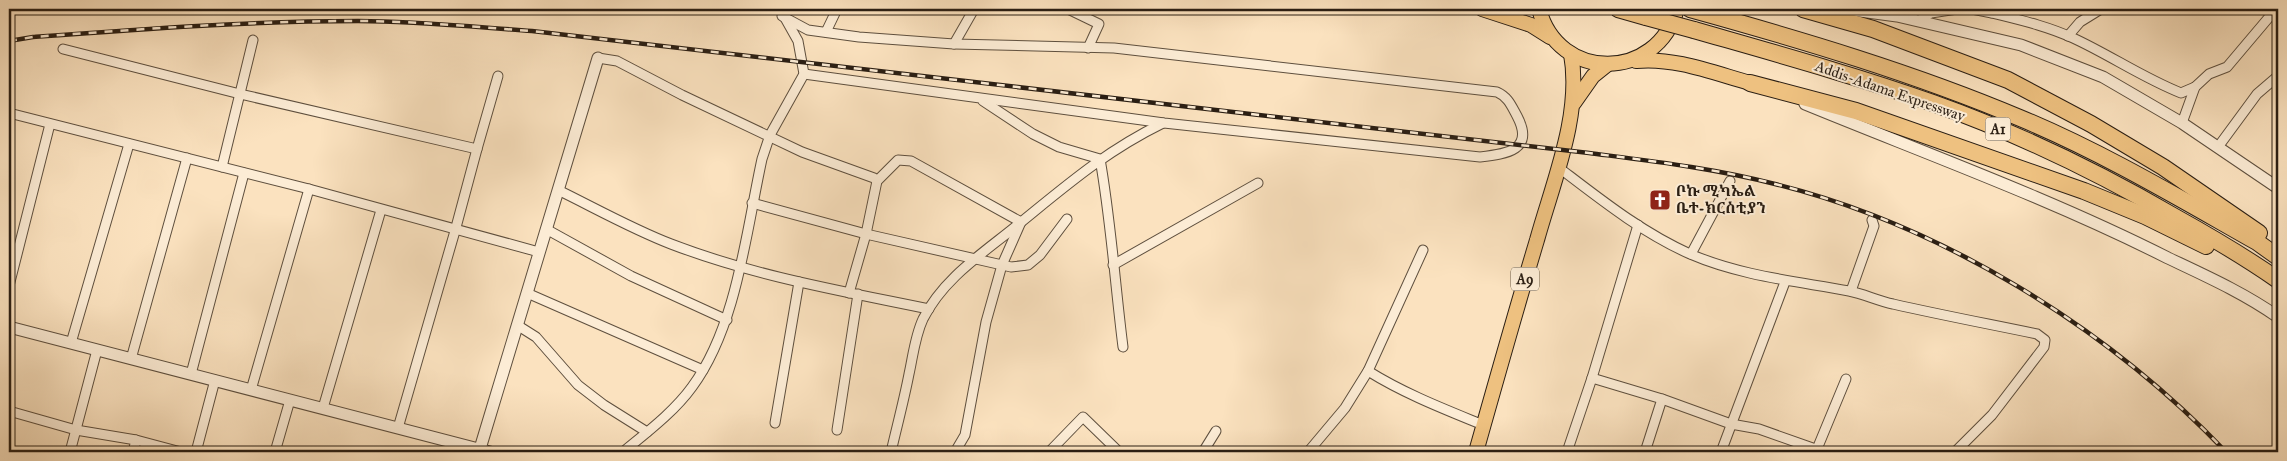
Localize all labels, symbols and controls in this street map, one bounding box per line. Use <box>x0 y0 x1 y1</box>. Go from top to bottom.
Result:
street label: Addis-Adama Expressway <box>1812 57 1968 125</box>
road number: A1 <box>1986 118 2010 140</box>
place label: ቦኩ ሚካኤል ቤተ-ክርስቲያን <box>1676 182 1766 217</box>
church icon: ቦኩ ሚካኤል ቤተ-ክርስቲያን <box>1648 188 1672 212</box>
road number: A9 <box>1511 268 1539 290</box>

